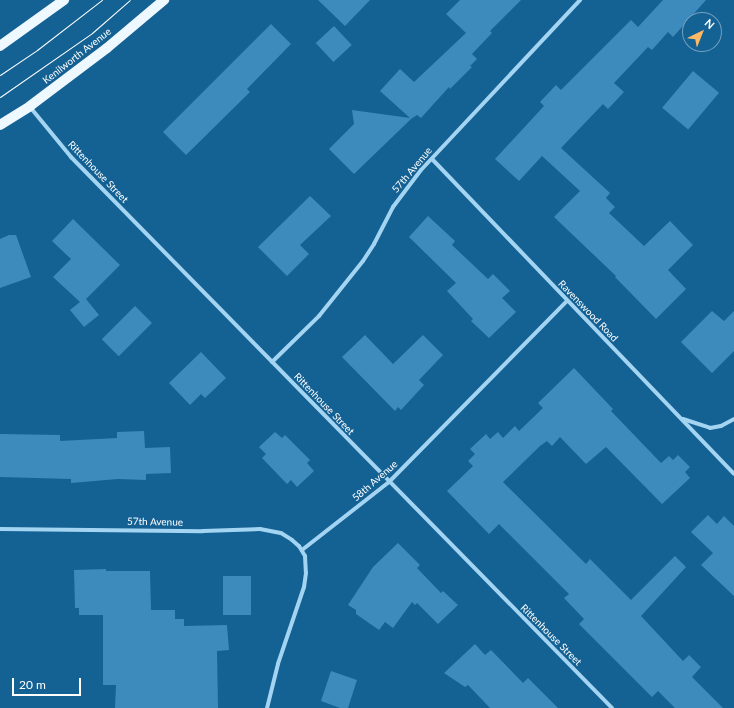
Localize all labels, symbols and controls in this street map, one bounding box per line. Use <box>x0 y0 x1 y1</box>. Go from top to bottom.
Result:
north arrow <box>682 12 722 52</box>
text: N <box>702 16 717 31</box>
street label: Kenilworth Avenue <box>40 25 114 87</box>
street label: Rittenhouse Street <box>65 138 131 206</box>
street label: 57th Avenue <box>389 145 435 195</box>
street label: Ravenswood Road <box>556 278 620 344</box>
street label: Rittenhouse Street <box>291 370 357 438</box>
street label: 58th Avenue <box>350 458 400 504</box>
street label: 57th Avenue <box>127 516 183 528</box>
street label: Rittenhouse Street <box>518 602 584 668</box>
scale bar <box>14 670 83 696</box>
text: 20 m <box>19 677 46 692</box>

